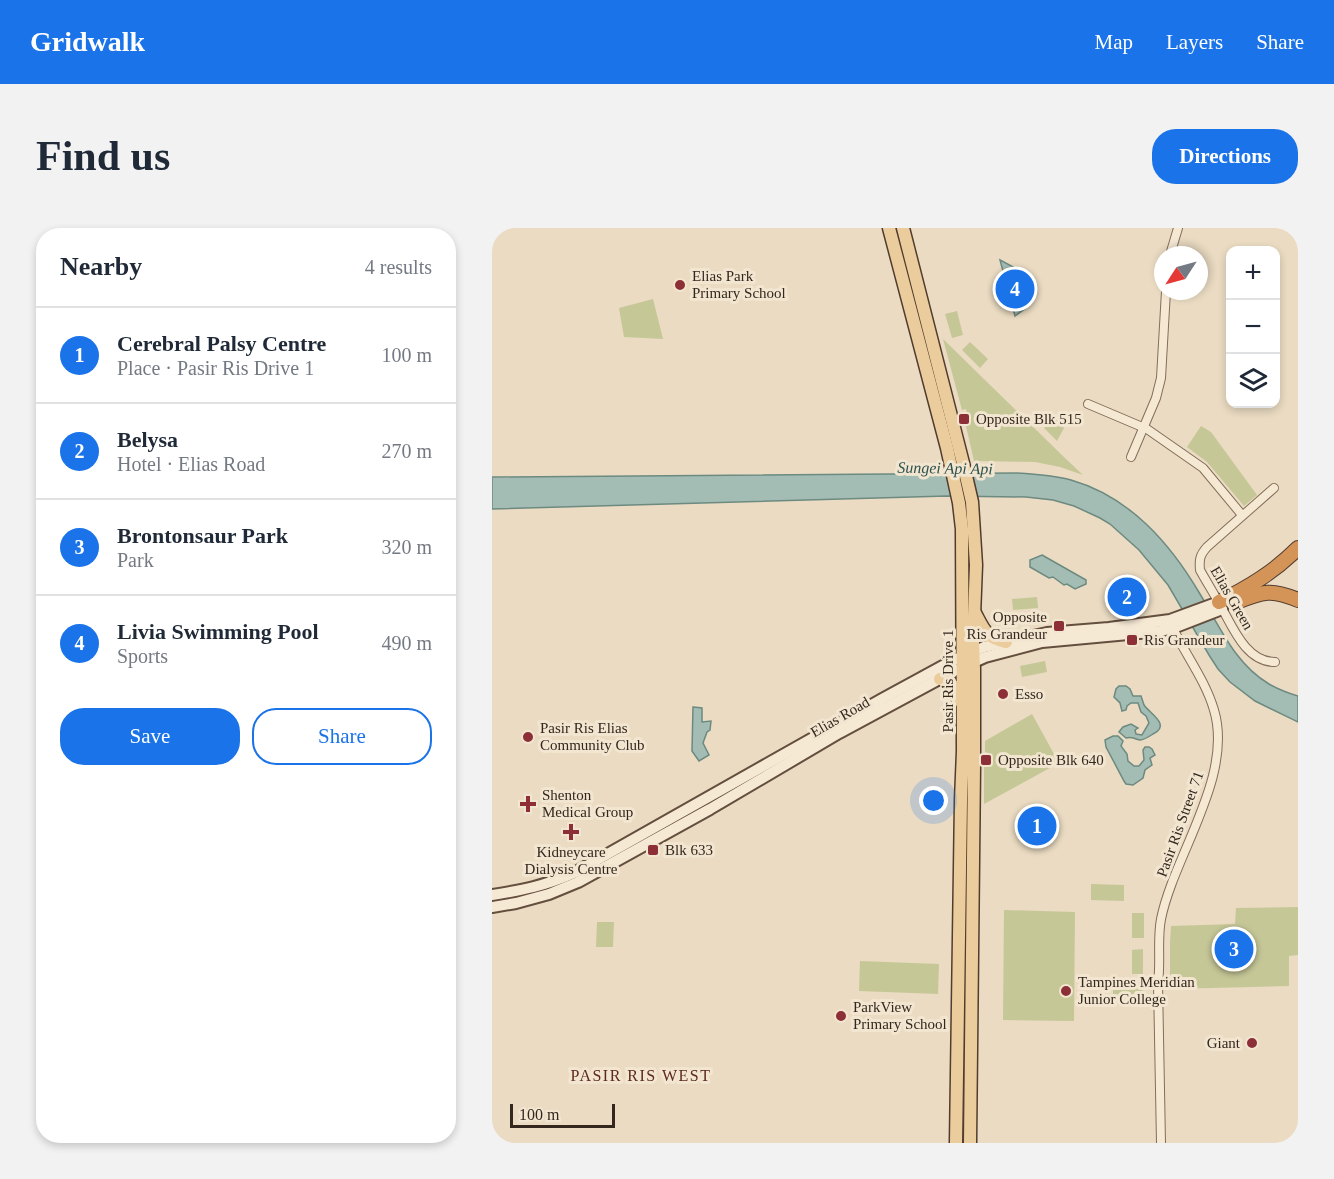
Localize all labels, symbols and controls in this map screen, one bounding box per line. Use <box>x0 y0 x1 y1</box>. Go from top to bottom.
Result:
text: Gridwalk <box>30 26 145 57</box>
text: Map <box>1095 30 1133 54</box>
text: Layers <box>1166 30 1223 54</box>
text: Share <box>1256 30 1304 54</box>
button: Directions <box>1152 129 1298 184</box>
text: Find us <box>36 133 170 179</box>
north arrow <box>1154 246 1208 300</box>
map controls <box>1226 246 1280 408</box>
button: + <box>1226 246 1280 300</box>
text: Nearby <box>60 252 142 281</box>
text: 4 results <box>365 256 432 278</box>
pin: 4 <box>996 266 1034 312</box>
place label: Elias Park Primary School <box>692 268 786 301</box>
marker: Elias Park Primary School <box>673 278 687 292</box>
button: − <box>1226 300 1280 354</box>
text: Cerebral Palsy Centre <box>117 331 326 356</box>
text: 1 <box>75 344 85 366</box>
text: 100 m <box>381 344 432 366</box>
button: layers <box>1226 354 1280 408</box>
text: Place · Pasir Ris Drive 1 <box>117 357 314 379</box>
place label: Opposite Blk 515 <box>976 411 1082 427</box>
marker: Opposite Blk 515 <box>957 412 971 426</box>
text: Belysa <box>117 427 178 452</box>
text: 2 <box>75 440 85 462</box>
text: 270 m <box>381 440 432 462</box>
text: Hotel · Elias Road <box>117 453 265 475</box>
water label: Sungei Api Api <box>897 459 993 478</box>
text: Brontonsaur Park <box>117 523 288 548</box>
text: 3 <box>75 536 85 558</box>
text: 320 m <box>381 536 432 558</box>
text: Park <box>117 549 154 571</box>
street label: Elias Green <box>1207 564 1257 633</box>
pin: 2 <box>1108 574 1146 620</box>
place label: Opposite Ris Grandeur <box>967 609 1047 642</box>
text: Livia Swimming Pool <box>117 619 319 644</box>
marker: Opposite Ris Grandeur <box>1052 619 1066 633</box>
street label: Pasir Ris Drive 1 <box>940 630 956 732</box>
text: 4 <box>75 632 85 654</box>
text: 490 m <box>381 632 432 654</box>
place label: Ris Grandeur <box>1144 632 1224 648</box>
marker: Ris Grandeur <box>1125 633 1139 647</box>
text: Sports <box>117 645 168 667</box>
place label: Esso <box>1015 686 1043 702</box>
marker: Esso <box>996 687 1010 701</box>
street label: Elias Road <box>808 693 873 740</box>
button: Save <box>60 708 240 765</box>
button: Share <box>252 708 432 765</box>
place label: Pasir Ris Elias Community Club <box>540 720 645 753</box>
marker: Pasir Ris Elias Community Club <box>521 730 535 744</box>
place label: Opposite Blk 640 <box>998 752 1104 768</box>
marker: Opposite Blk 640 <box>979 753 993 767</box>
street label: Pasir Ris Street 71 <box>1153 769 1207 879</box>
your location <box>919 786 948 815</box>
place label: Shenton Medical Group <box>542 787 633 820</box>
marker: Shenton Medical Group <box>519 795 537 813</box>
pin: 1 <box>1018 804 1056 848</box>
marker: Kidneycare Dialysis Centre <box>562 823 580 841</box>
place label: Blk 633 <box>665 842 713 858</box>
marker: Blk 633 <box>646 843 660 857</box>
place label: Kidneycare Dialysis Centre <box>525 844 618 877</box>
pin: 3 <box>1214 926 1254 972</box>
place label: Tampines Meridian Junior College <box>1078 974 1195 1007</box>
marker: Tampines Meridian Junior College <box>1059 984 1073 998</box>
place label: ParkView Primary School <box>853 999 947 1032</box>
marker: ParkView Primary School <box>834 1009 848 1023</box>
place label: Giant <box>1207 1035 1241 1051</box>
marker: Giant <box>1245 1036 1259 1050</box>
district label: PASIR RIS WEST <box>570 1067 712 1084</box>
scale bar <box>510 1101 615 1128</box>
text: 100 m <box>519 1106 559 1123</box>

